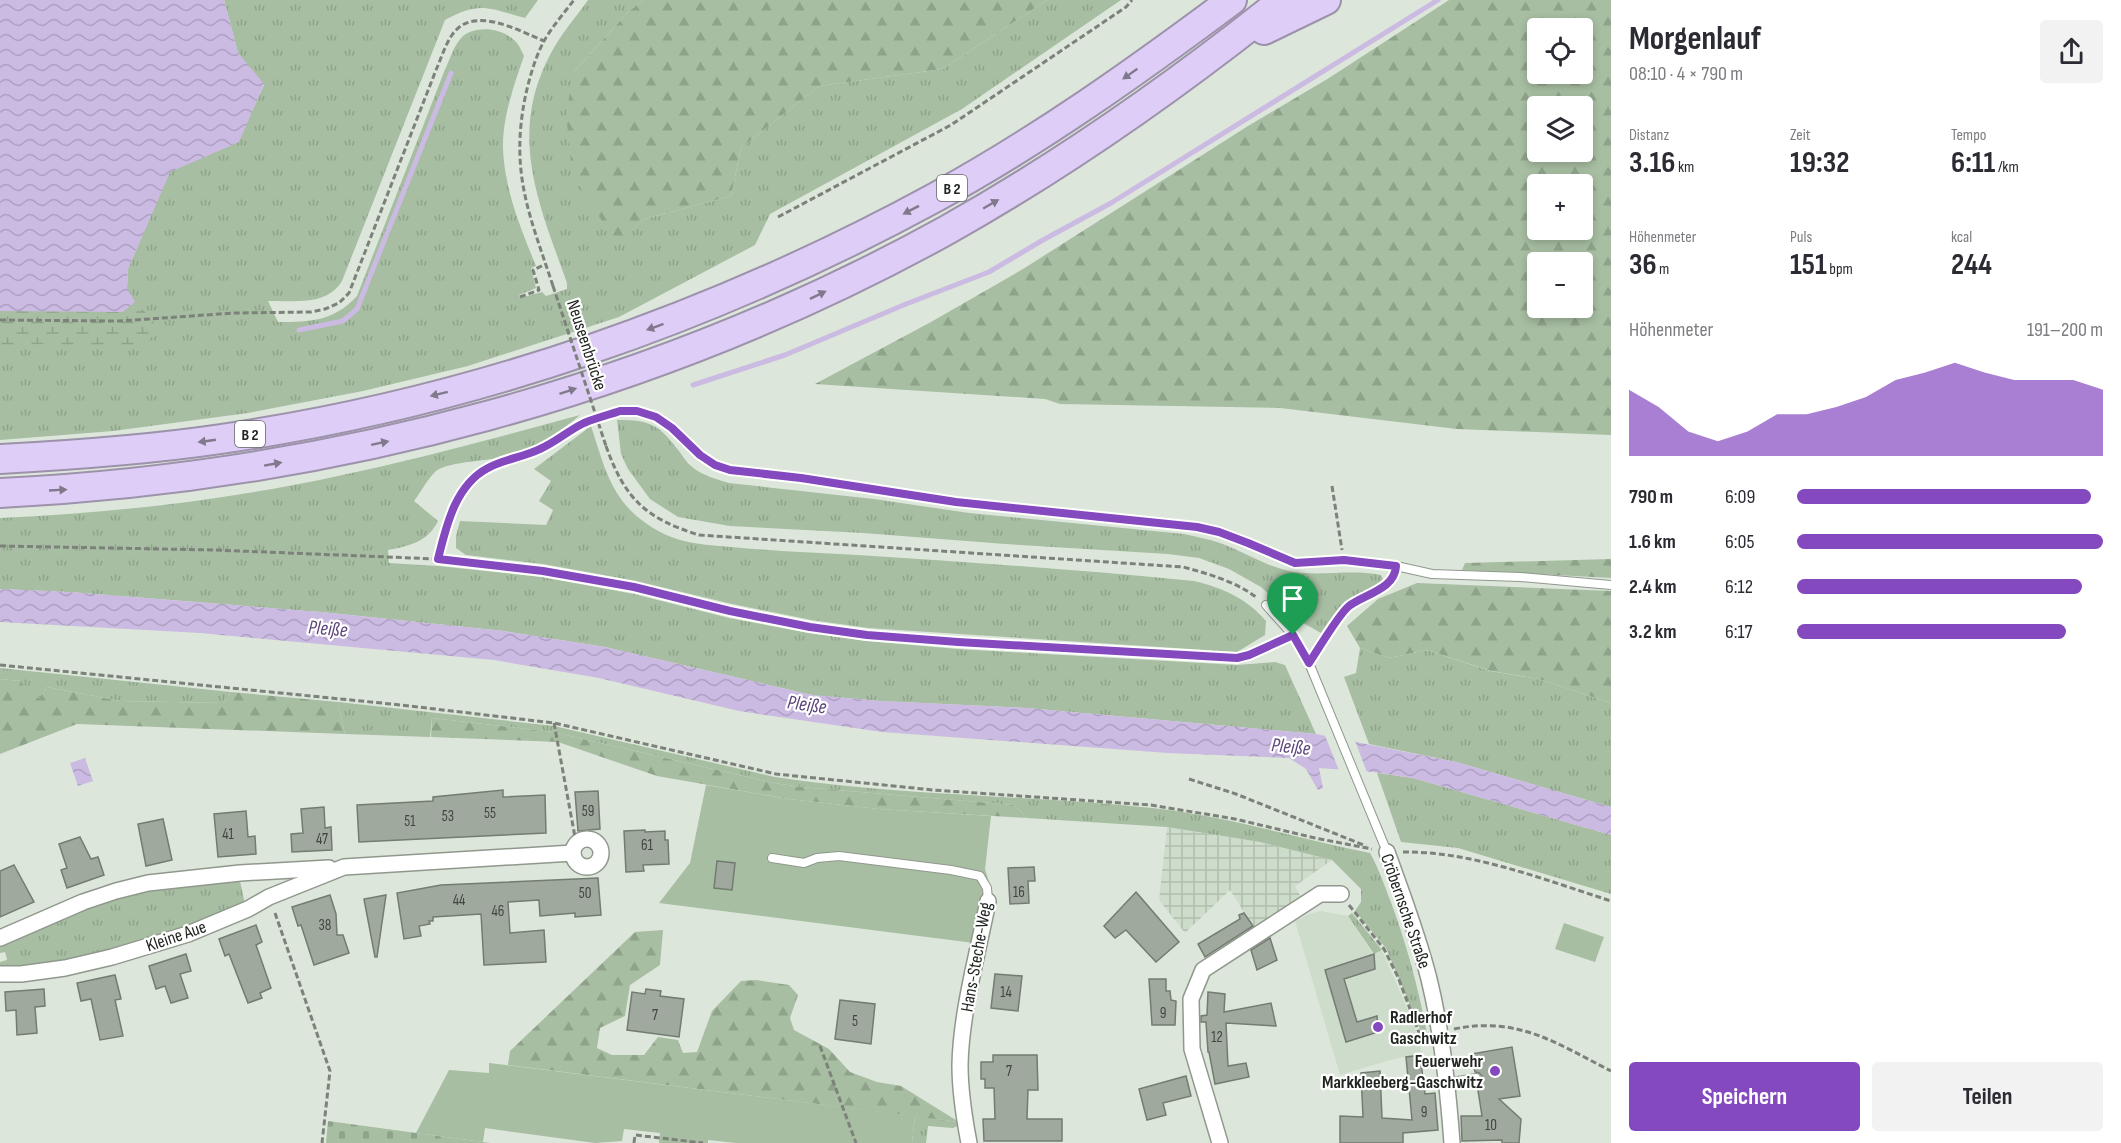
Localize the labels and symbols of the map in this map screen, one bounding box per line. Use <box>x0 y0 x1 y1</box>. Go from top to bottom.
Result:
one-way arrow <box>1123 68 1138 80</box>
road number: B 2 <box>937 175 967 201</box>
one-way arrow <box>982 200 999 210</box>
one-way arrow <box>902 205 919 215</box>
one-way arrow <box>809 290 826 299</box>
street label: Neuseenbrücke <box>562 297 611 393</box>
one-way arrow <box>646 322 664 332</box>
one-way arrow <box>559 386 577 395</box>
one-way arrow <box>430 389 449 399</box>
road number: B 2 <box>235 421 265 447</box>
one-way arrow <box>198 436 217 446</box>
one-way arrow <box>371 438 390 447</box>
one-way arrow <box>263 459 282 468</box>
one-way arrow <box>49 485 68 494</box>
pin <box>1267 573 1318 635</box>
water label: Pleiße <box>307 615 349 643</box>
water label: Pleiße <box>786 690 828 720</box>
water label: Pleiße <box>1270 733 1312 761</box>
house number: 59 <box>582 802 594 821</box>
house number: 55 <box>484 804 496 823</box>
house number: 53 <box>442 807 454 826</box>
house number: 51 <box>404 812 416 831</box>
house number: 41 <box>222 825 235 844</box>
house number: 47 <box>316 830 328 849</box>
house number: 61 <box>641 836 654 855</box>
street label: Cröbernsche Straße <box>1376 851 1435 971</box>
house number: 16 <box>1013 883 1025 902</box>
house number: 50 <box>579 884 591 903</box>
house number: 44 <box>453 891 465 910</box>
street label: Hans-Steche-Weg <box>957 901 996 1014</box>
house number: 46 <box>492 902 504 921</box>
street label: Kleine Aue <box>143 916 209 957</box>
house number: 38 <box>319 916 331 935</box>
house number: 14 <box>1000 983 1012 1002</box>
house number: 9 <box>1160 1004 1166 1023</box>
house number: 7 <box>652 1006 658 1025</box>
place label: Radlerhof Gaschwitz <box>1390 1007 1457 1049</box>
house number: 5 <box>852 1012 858 1031</box>
marker: Radlerhof Gaschwitz <box>1371 1020 1385 1034</box>
house number: 12 <box>1211 1028 1223 1047</box>
place label: Feuerwehr Markkleeberg-Gaschwitz <box>1322 1051 1483 1093</box>
house number: 7 <box>1006 1062 1012 1081</box>
marker: Feuerwehr Markkleeberg-Gaschwitz <box>1488 1064 1502 1078</box>
house number: 9 <box>1421 1103 1427 1122</box>
house number: 10 <box>1485 1116 1497 1135</box>

